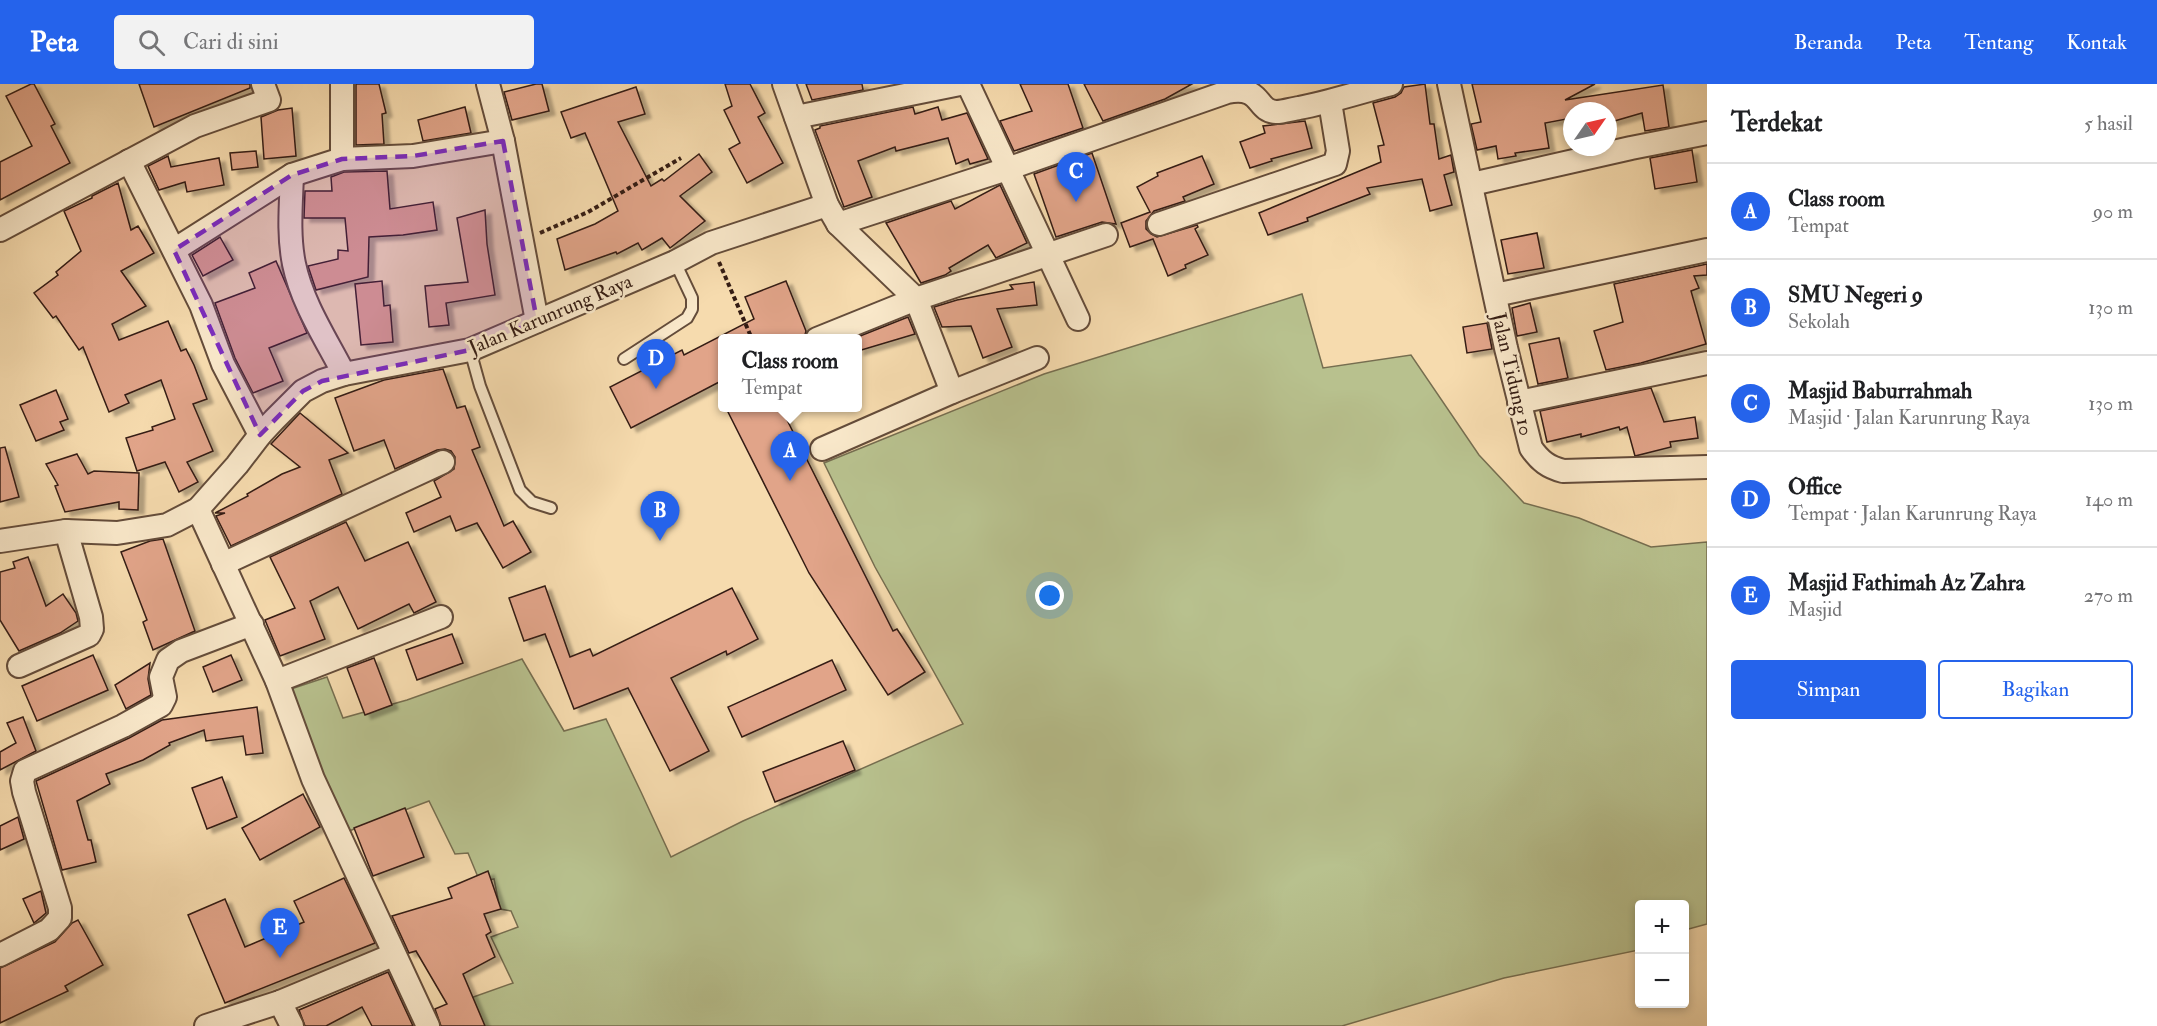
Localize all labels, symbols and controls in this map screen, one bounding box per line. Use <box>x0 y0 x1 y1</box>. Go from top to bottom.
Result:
search box <box>114 15 534 69</box>
text: Peta <box>30 25 78 60</box>
icon: search <box>135 26 168 59</box>
text: Cari di sini <box>183 28 279 56</box>
text: Beranda <box>1794 29 1862 56</box>
text: Peta <box>1895 29 1931 56</box>
text: Tentang <box>1964 29 2033 56</box>
text: Kontak <box>2066 29 2127 56</box>
north arrow <box>1563 102 1617 156</box>
text: Terdekat <box>1731 107 1822 139</box>
text: 5 hasil <box>2084 111 2133 136</box>
pin: C <box>1056 152 1096 202</box>
text: Class room <box>1788 185 1885 213</box>
text: A <box>1744 199 1757 224</box>
text: 90 m <box>2093 199 2133 224</box>
text: Tempat <box>1788 213 1849 238</box>
street label: Jalan Karunrung Raya <box>464 268 637 361</box>
text: SMU Negeri 9 <box>1788 281 1923 309</box>
text: B <box>1744 295 1757 320</box>
text: 130 m <box>2088 295 2133 320</box>
street label: Jalan Tidung 10 <box>1486 309 1539 438</box>
text: Sekolah <box>1788 309 1850 334</box>
popup <box>718 334 862 412</box>
pin: D <box>636 340 676 389</box>
text: Class room <box>742 347 838 375</box>
text: Tempat <box>742 375 803 400</box>
text: Masjid Baburrahmah <box>1788 377 1972 405</box>
text: C <box>1743 391 1758 416</box>
text: 130 m <box>2088 391 2133 416</box>
text: Masjid · Jalan Karunrung Raya <box>1788 405 2030 430</box>
pin: A <box>770 432 810 481</box>
text: Office <box>1788 473 1842 501</box>
text: D <box>1742 487 1759 512</box>
text: 140 m <box>2085 487 2133 512</box>
pin: B <box>640 492 680 541</box>
text: Tempat · Jalan Karunrung Raya <box>1788 501 2037 526</box>
text: Masjid Fathimah Az Zahra <box>1788 569 2025 597</box>
your location <box>1035 581 1064 610</box>
text: E <box>1743 583 1758 608</box>
text: 270 m <box>2084 583 2133 608</box>
text: Masjid <box>1788 597 1842 622</box>
button: Simpan <box>1731 660 1926 719</box>
button: Bagikan <box>1938 660 2133 719</box>
map controls <box>1635 900 1689 1008</box>
button: + <box>1635 900 1689 954</box>
pin: E <box>260 908 300 958</box>
button: − <box>1635 954 1689 1008</box>

